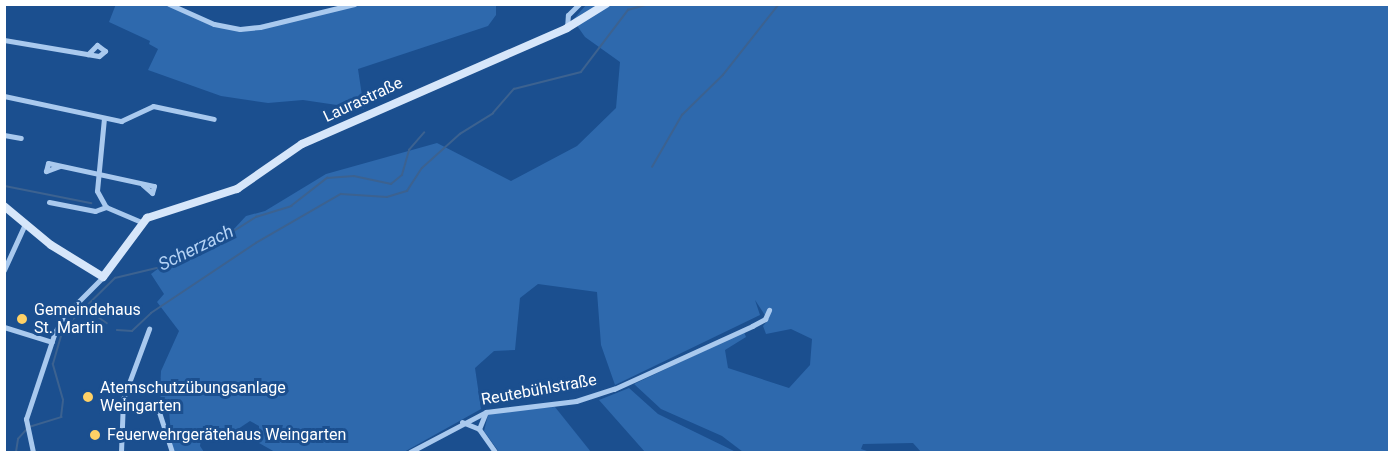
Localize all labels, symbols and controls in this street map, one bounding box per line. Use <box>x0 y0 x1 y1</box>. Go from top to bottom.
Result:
street label: Laurastraße <box>320 73 406 127</box>
water label: Scherzach <box>155 220 237 276</box>
place label: Gemeindehaus St. Martin <box>34 300 141 338</box>
marker: Gemeindehaus St. Martin <box>15 312 29 326</box>
street label: Reutebühlstraße <box>480 370 598 410</box>
place label: Atemschutzübungsanlage Weingarten <box>100 378 286 416</box>
marker: Atemschutzübungsanlage Weingarten <box>81 390 95 404</box>
place label: Feuerwehrgerätehaus Weingarten <box>107 425 346 445</box>
marker: Feuerwehrgerätehaus Weingarten <box>88 428 102 442</box>

